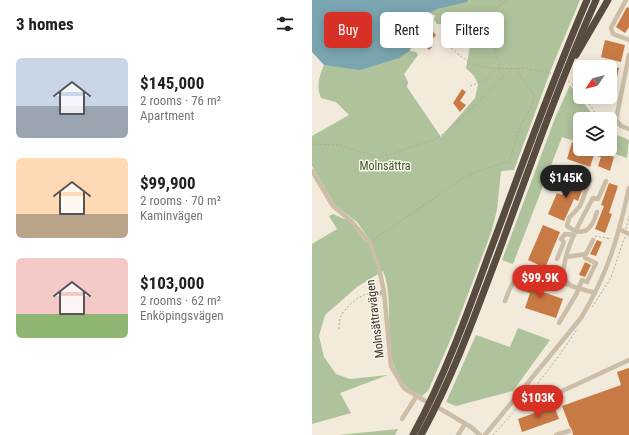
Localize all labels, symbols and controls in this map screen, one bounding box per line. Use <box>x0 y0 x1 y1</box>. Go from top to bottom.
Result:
chip: Buy <box>324 12 372 48</box>
chip: Rent <box>380 12 433 48</box>
chip: Filters <box>441 12 504 48</box>
icon: filters <box>274 13 296 35</box>
text: 3 homes <box>16 14 74 34</box>
north arrow <box>573 60 617 104</box>
map controls <box>573 60 617 156</box>
text: $145,000 <box>140 73 204 93</box>
icon: home <box>48 74 96 122</box>
text: 2 rooms · 76 m² <box>140 93 221 108</box>
text: Apartment <box>140 108 194 123</box>
button: layers <box>573 112 617 156</box>
park label: Molnsättra <box>359 159 411 173</box>
pin: $145K <box>538 165 594 199</box>
text: $145K <box>549 170 583 185</box>
text: $99,900 <box>140 173 196 193</box>
icon: home <box>48 174 96 222</box>
text: 2 rooms · 70 m² <box>140 193 221 208</box>
text: Kaminvägen <box>140 208 203 223</box>
pin: $99.9K <box>507 265 573 299</box>
text: $99.9K <box>521 270 559 285</box>
text: $103,000 <box>140 273 204 293</box>
icon: home <box>48 274 96 322</box>
street label: Molnsättravägen <box>363 279 387 359</box>
text: 2 rooms · 62 m² <box>140 293 221 308</box>
text: Enköpingsvägen <box>140 308 224 323</box>
pin: $103K <box>510 385 566 419</box>
text: $103K <box>521 390 555 405</box>

